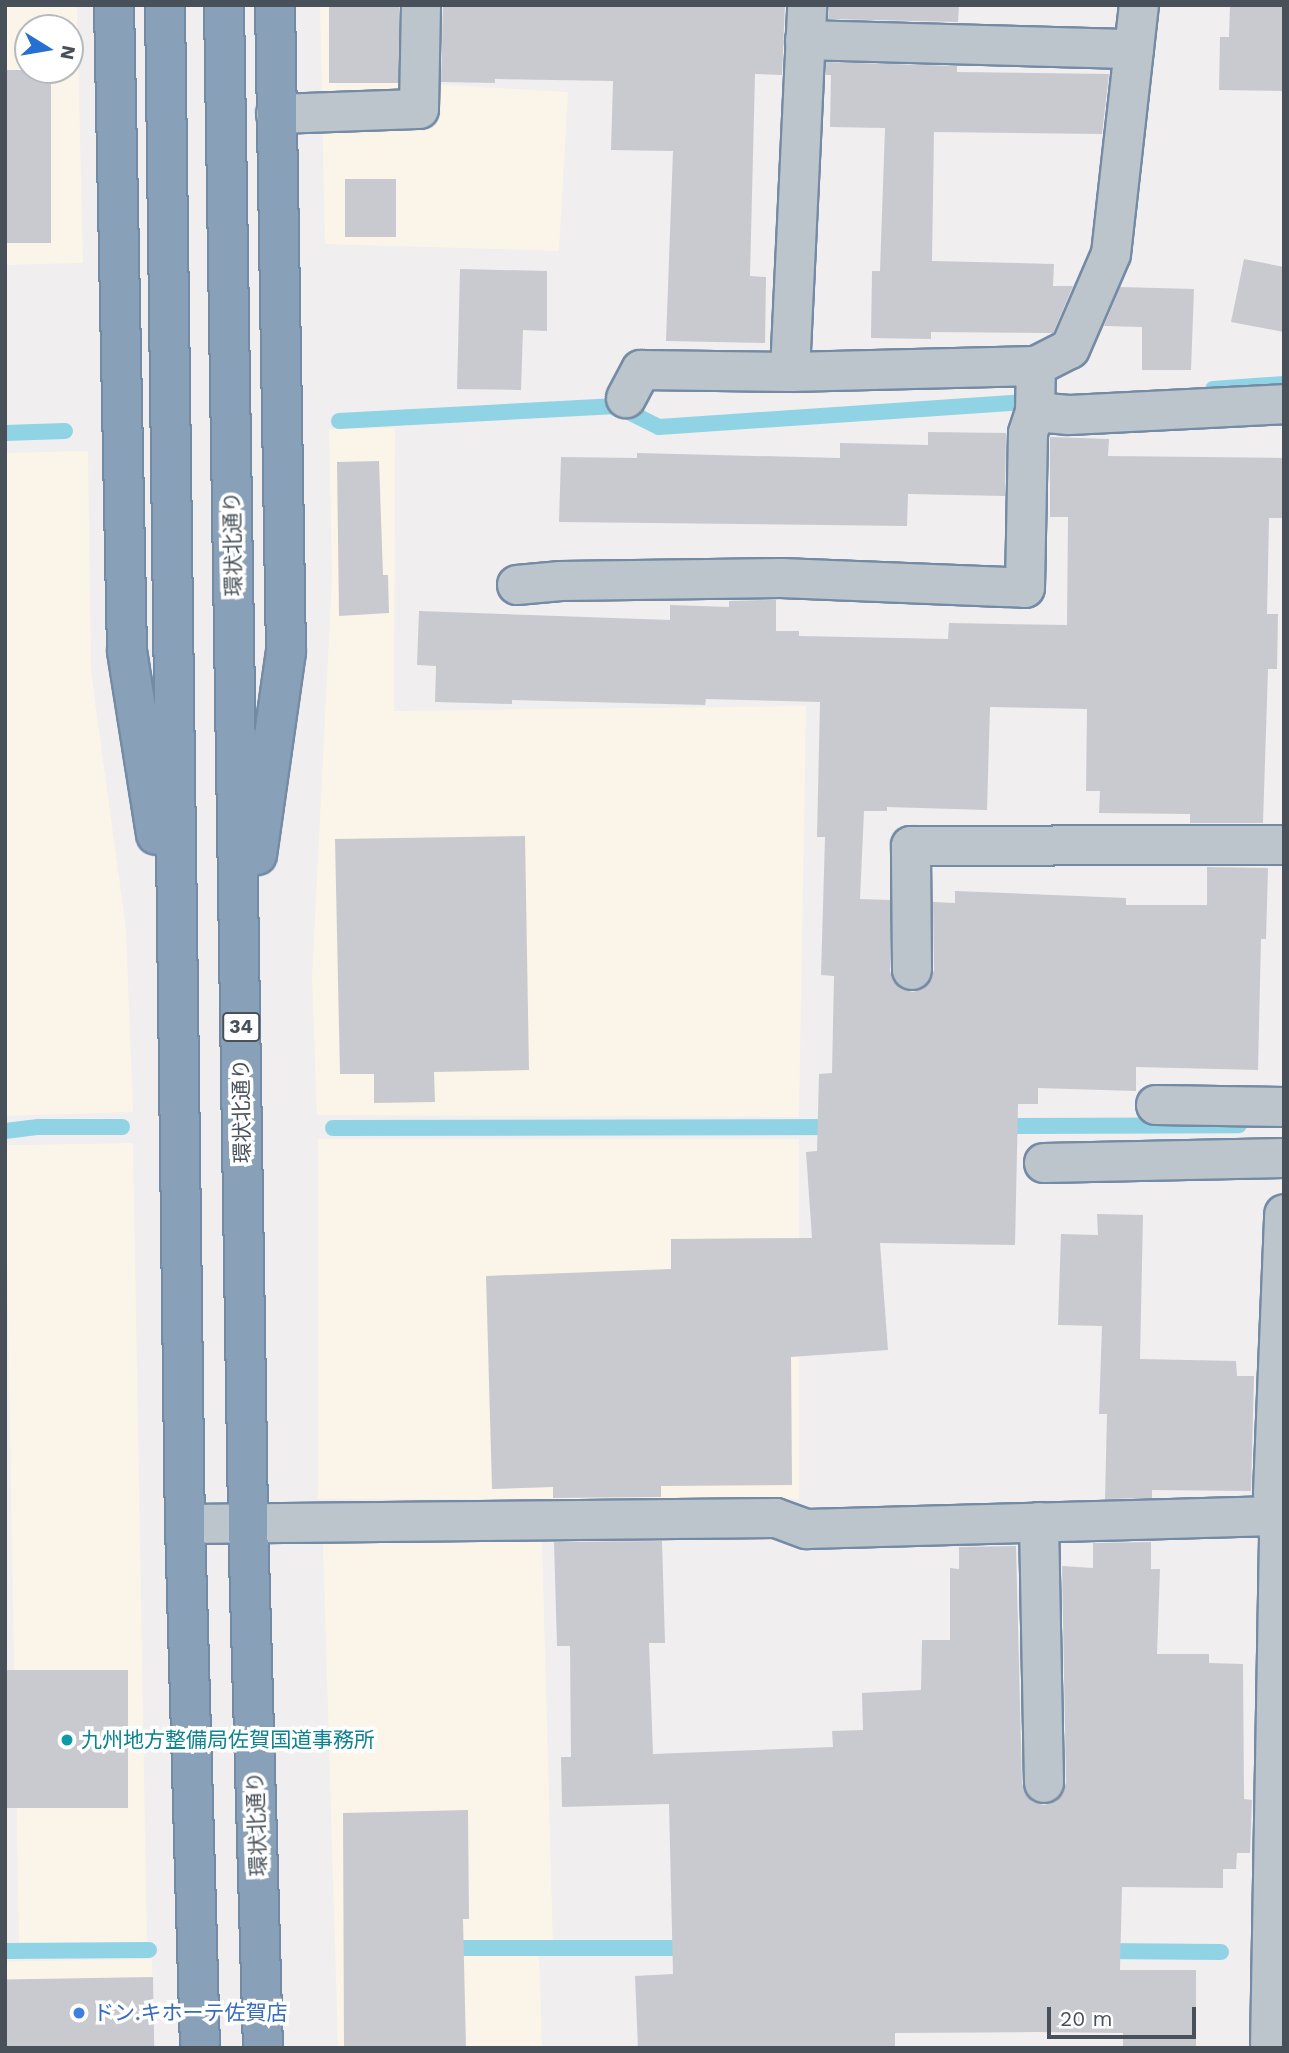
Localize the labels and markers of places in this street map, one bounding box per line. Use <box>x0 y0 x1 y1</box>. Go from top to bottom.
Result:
place label: 九州地方整備局佐賀国道事務所 <box>81 1727 375 1753</box>
marker: 九州地方整備局佐賀国道事務所 <box>59 1732 75 1748</box>
place label: ドン.キホーテ佐賀店 <box>93 2000 288 2026</box>
marker: ドン.キホーテ佐賀店 <box>71 2005 87 2021</box>

